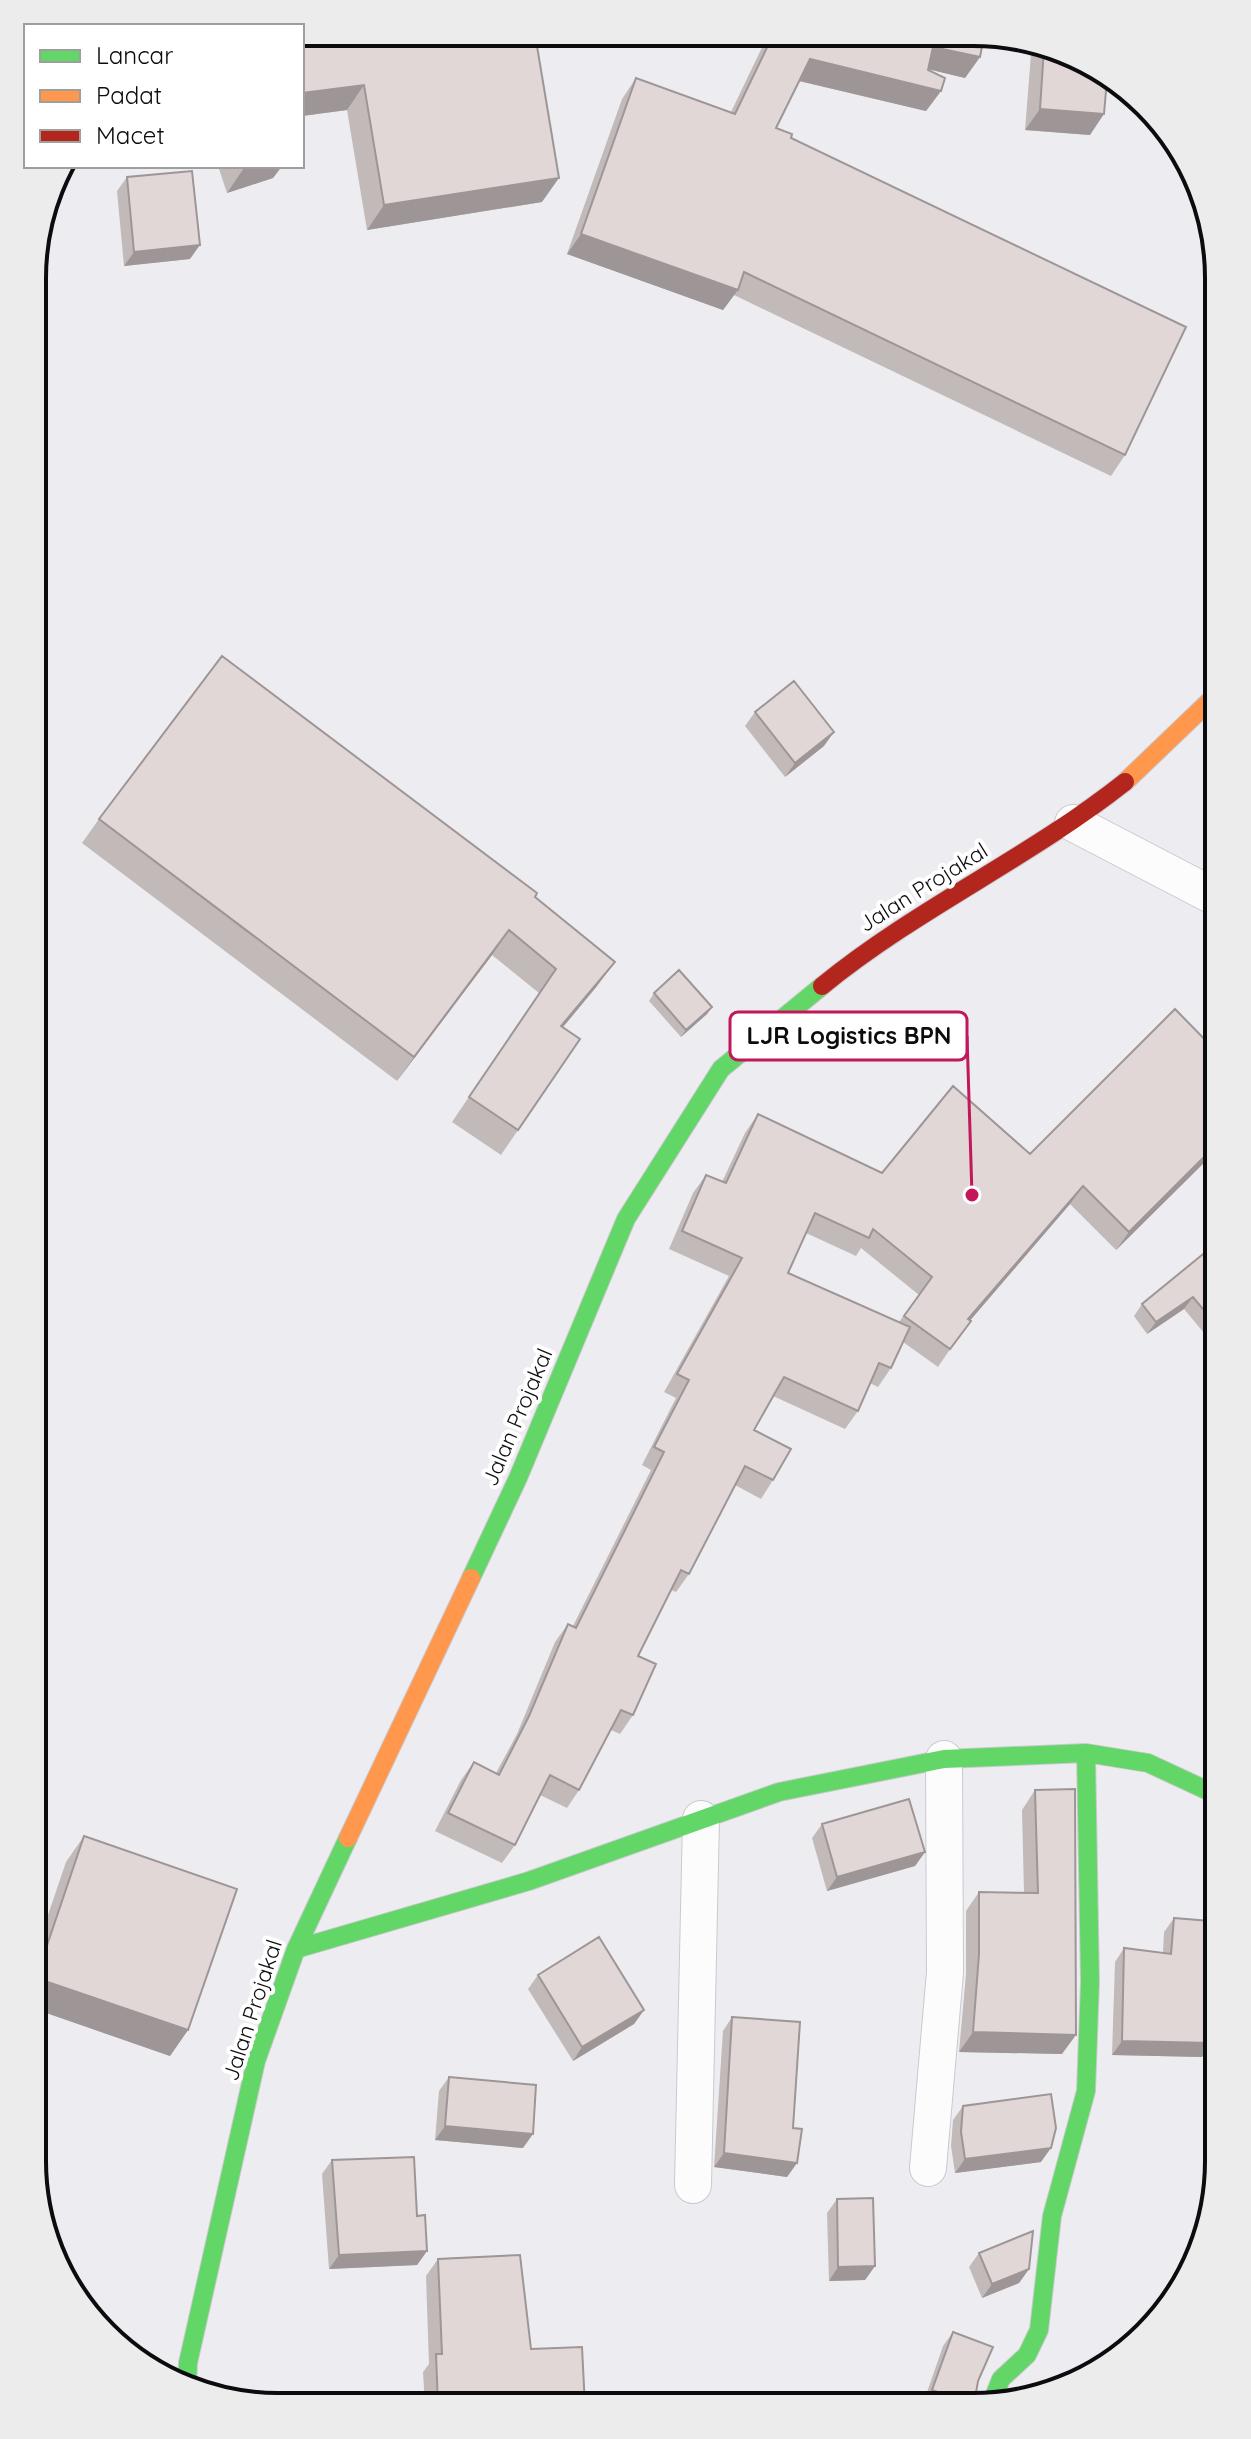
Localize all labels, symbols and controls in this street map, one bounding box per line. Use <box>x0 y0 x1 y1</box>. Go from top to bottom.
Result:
legend <box>24 24 304 168</box>
text: Lancar <box>96 40 173 70</box>
text: Padat <box>96 80 162 110</box>
text: Macet <box>96 120 165 150</box>
street label: Jalan Projakal <box>853 836 993 938</box>
callout: LJR Logistics BPN <box>730 1012 967 1060</box>
text: LJR Logistics BPN <box>746 1020 952 1050</box>
street label: Jalan Projakal <box>475 1344 559 1490</box>
street label: Jalan Projakal <box>216 1936 288 2084</box>

